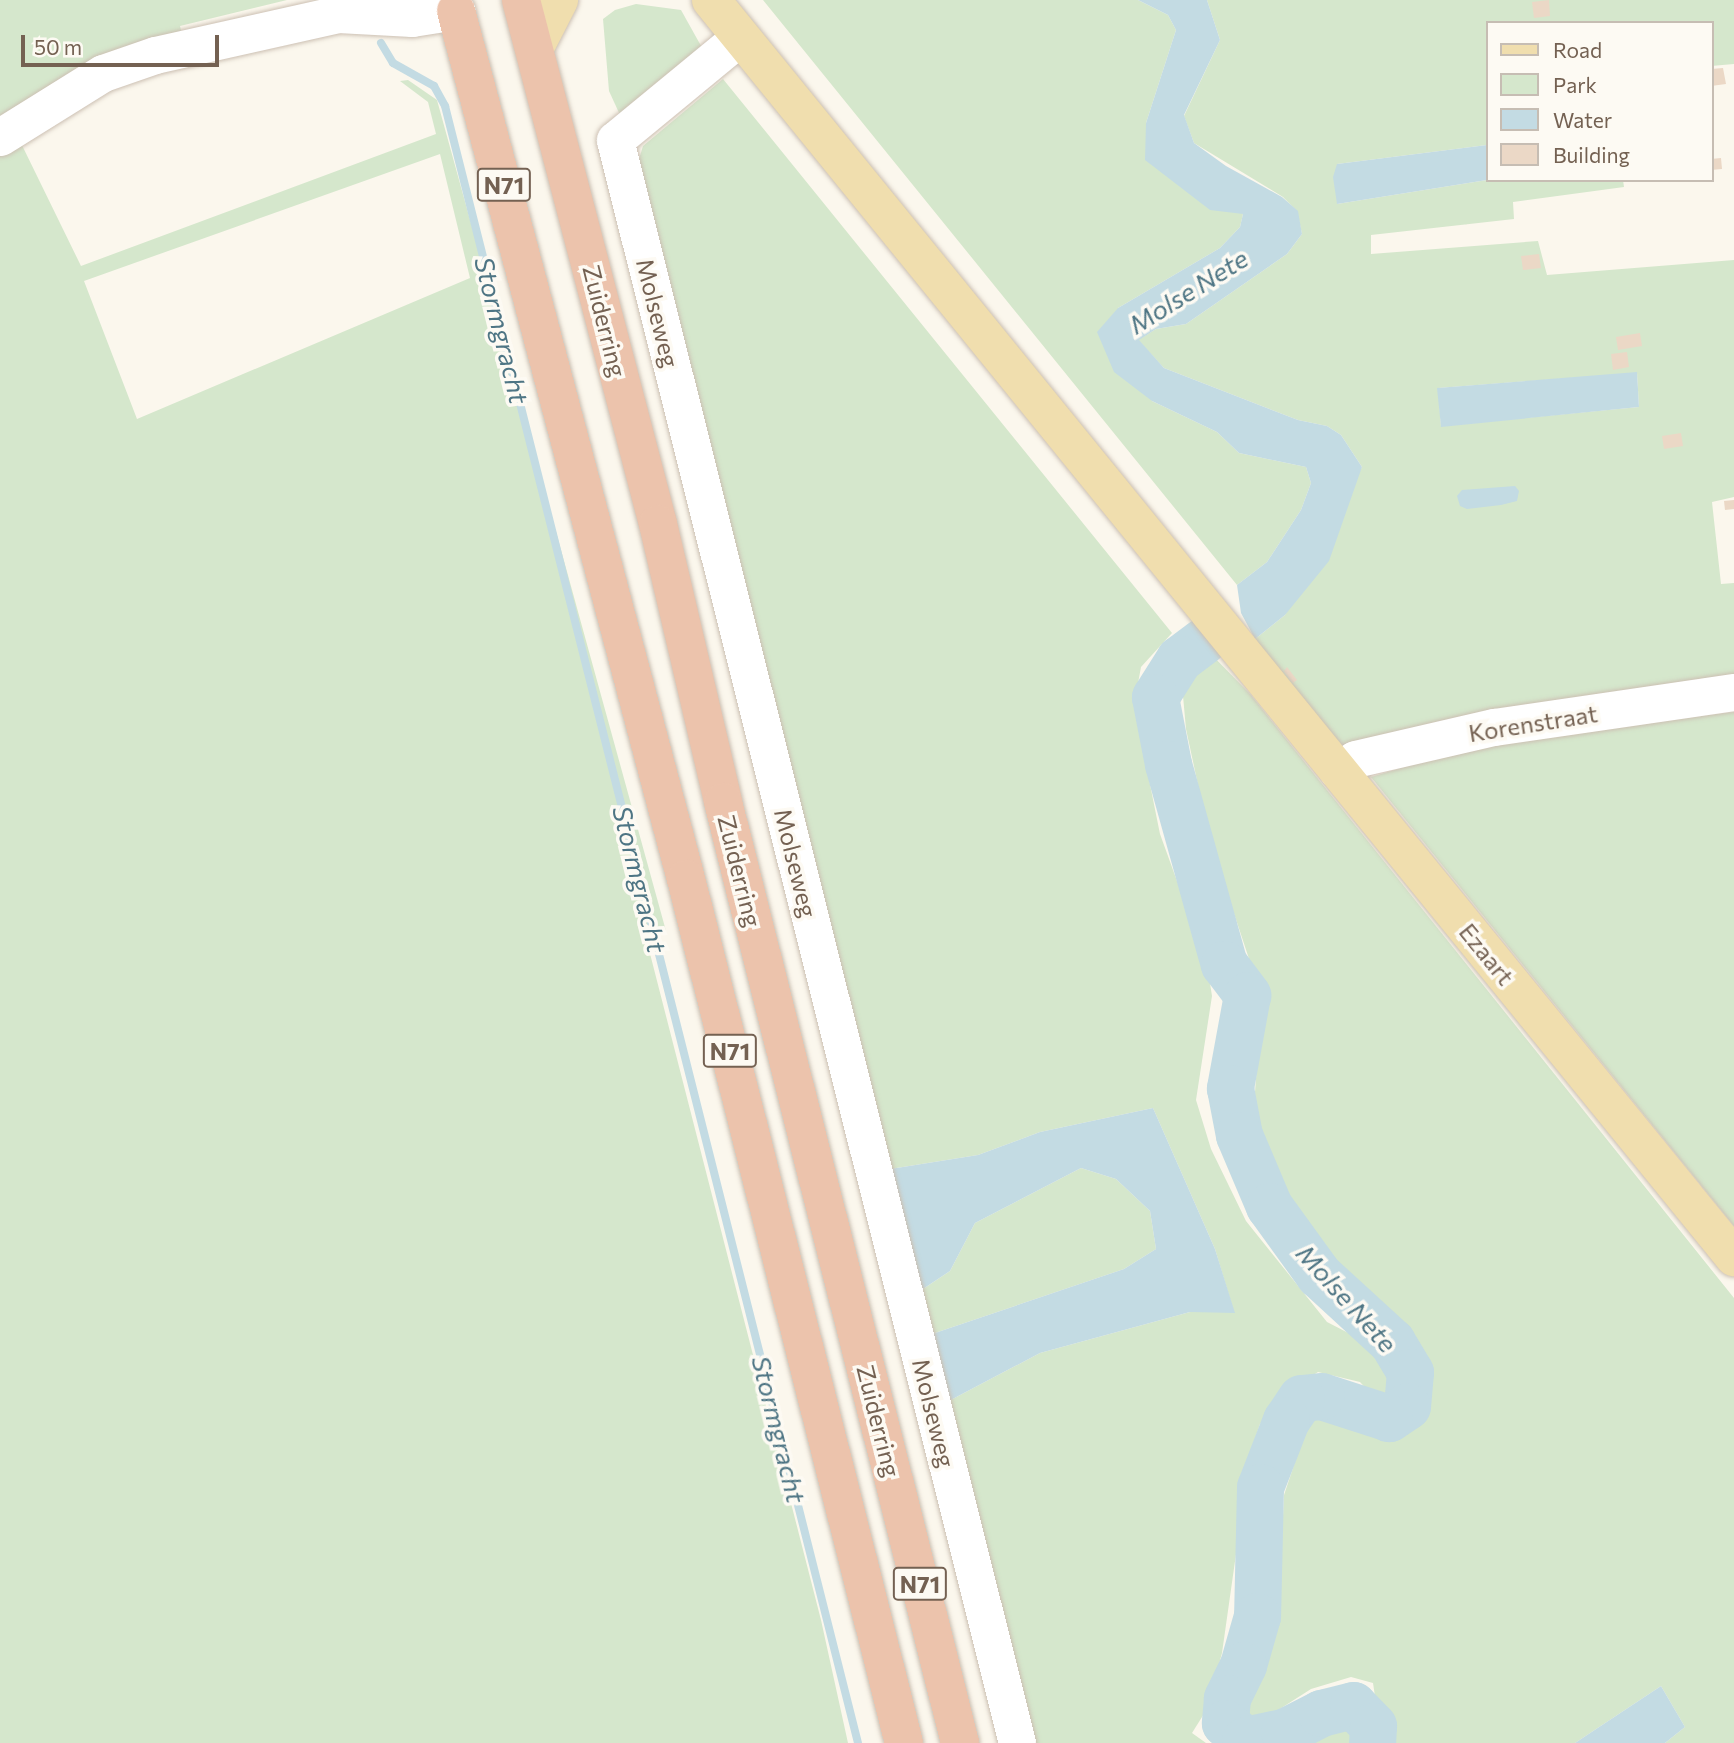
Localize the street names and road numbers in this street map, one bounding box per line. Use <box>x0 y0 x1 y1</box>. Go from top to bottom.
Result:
road number: N71 <box>476 166 532 204</box>
street label: Molseweg <box>631 256 685 370</box>
street label: Zuiderring <box>577 262 633 380</box>
street label: Korenstraat <box>1466 699 1600 747</box>
street label: Molseweg <box>769 806 823 920</box>
street label: Zuiderring <box>712 812 768 930</box>
street label: Ezaart <box>1454 917 1520 991</box>
road number: N71 <box>702 1032 758 1070</box>
street label: Molseweg <box>907 1356 961 1470</box>
street label: Zuiderring <box>851 1362 907 1480</box>
road number: N71 <box>892 1564 948 1604</box>

